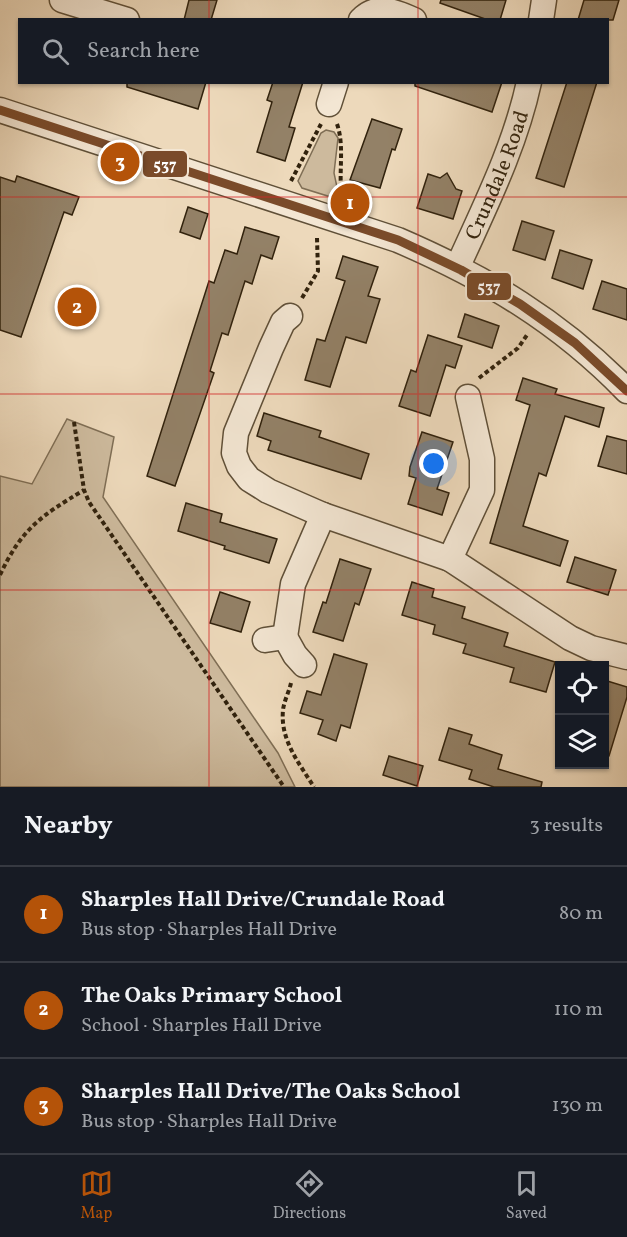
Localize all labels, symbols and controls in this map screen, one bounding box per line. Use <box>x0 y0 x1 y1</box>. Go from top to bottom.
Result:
search box <box>18 18 609 84</box>
icon: search <box>39 35 72 68</box>
text: Search here <box>87 36 200 67</box>
street label: Crundale Road <box>459 107 537 245</box>
pin: 3 <box>100 140 140 184</box>
line badge: 537 <box>142 150 188 178</box>
text: 537 <box>153 155 177 177</box>
pin: 1 <box>330 180 370 226</box>
line badge: 537 <box>466 272 512 301</box>
text: 537 <box>477 277 501 299</box>
pin: 2 <box>58 284 97 330</box>
your location <box>419 449 448 478</box>
map controls <box>555 661 609 769</box>
button: locate <box>555 661 609 715</box>
button: layers <box>555 715 609 769</box>
text: Nearby <box>24 808 113 844</box>
text: 3 results <box>529 812 603 840</box>
text: Sharples Hall Drive/Crundale Road <box>81 885 445 916</box>
text: 1 <box>39 900 48 928</box>
text: 80 m <box>559 900 603 928</box>
text: Bus stop · Sharples Hall Drive <box>81 916 337 944</box>
text: The Oaks Primary School <box>81 981 342 1012</box>
text: 2 <box>38 996 49 1024</box>
text: 110 m <box>554 996 603 1024</box>
text: School · Sharples Hall Drive <box>81 1012 322 1040</box>
text: Sharples Hall Drive/The Oaks School <box>81 1077 460 1108</box>
text: 3 <box>38 1092 49 1120</box>
text: 130 m <box>552 1092 603 1120</box>
text: Bus stop · Sharples Hall Drive <box>81 1108 337 1136</box>
tab: Map <box>80 1167 113 1225</box>
tab: Directions <box>273 1167 346 1225</box>
tab: Saved <box>506 1167 547 1225</box>

